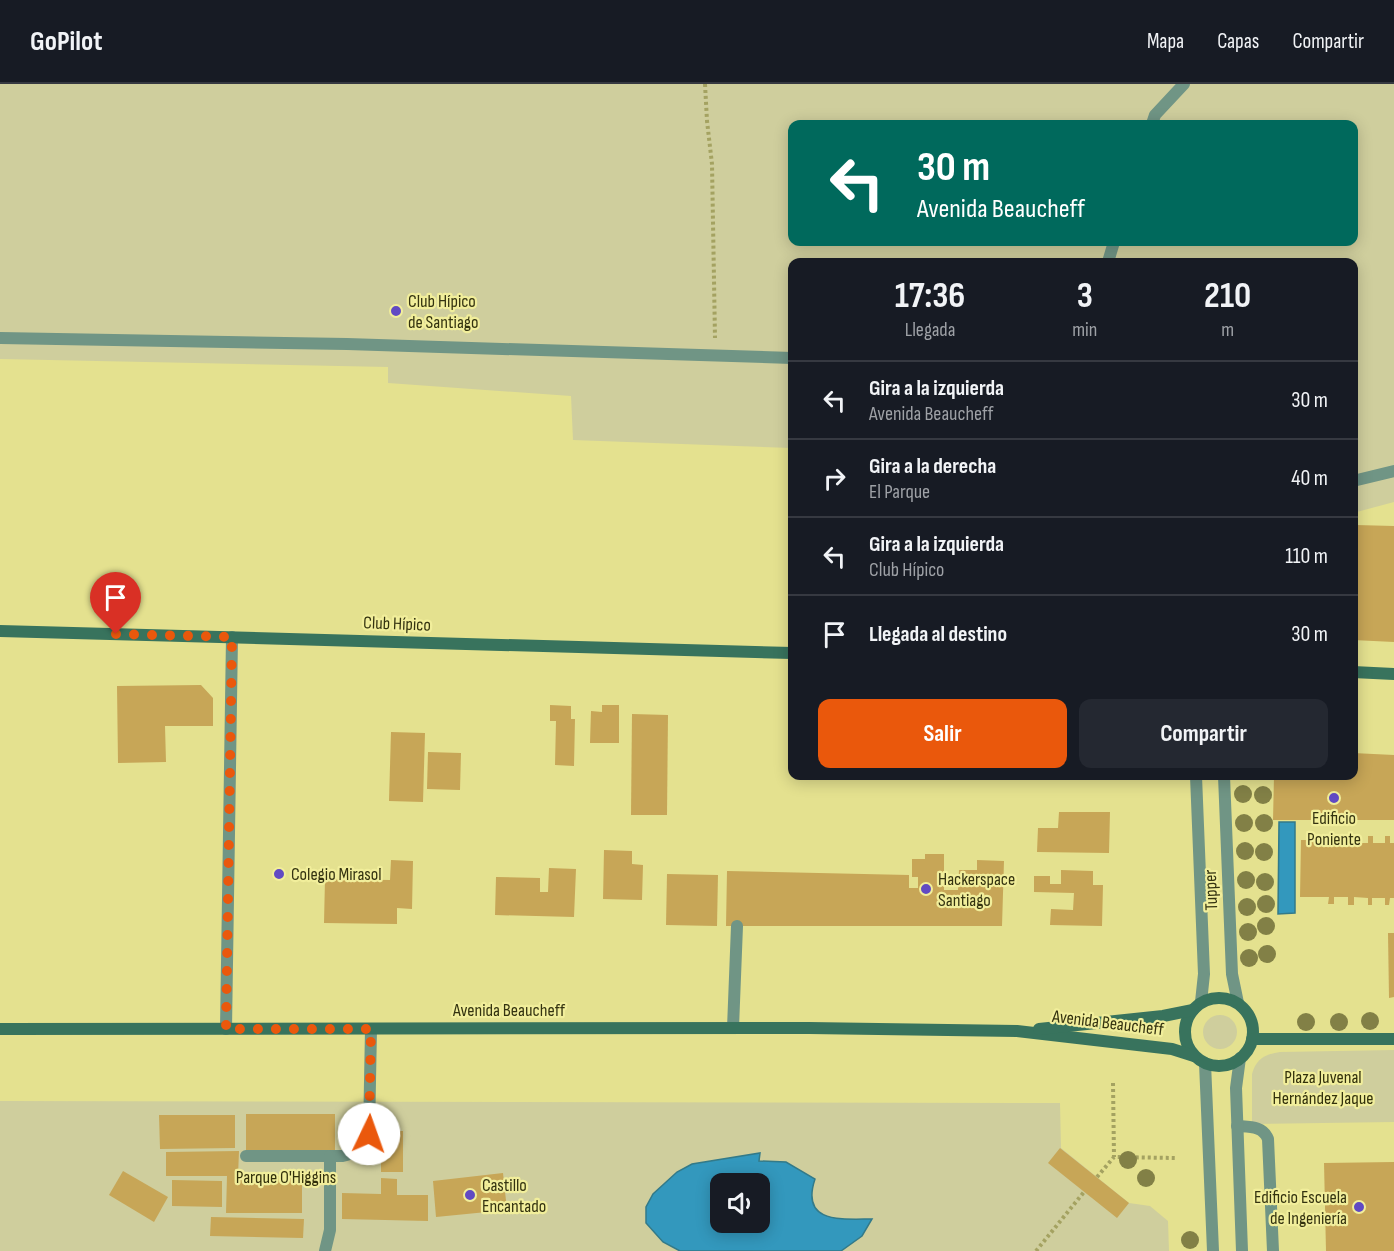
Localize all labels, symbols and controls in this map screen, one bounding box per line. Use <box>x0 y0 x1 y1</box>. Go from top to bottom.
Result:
text: GoPilot <box>30 25 102 58</box>
text: Mapa <box>1147 29 1184 54</box>
text: Capas <box>1217 29 1259 54</box>
text: Compartir <box>1292 29 1364 54</box>
text: 30 m <box>917 142 990 193</box>
icon: left <box>818 144 896 222</box>
text: Avenida Beaucheff <box>917 193 1085 225</box>
text: 17:36 <box>895 275 965 318</box>
text: 3 <box>1077 275 1093 318</box>
text: 210 <box>1204 275 1251 318</box>
place label: Club Hípico de Santiago <box>408 291 478 333</box>
marker: Club Hípico de Santiago <box>389 304 403 318</box>
text: Llegada <box>905 318 955 342</box>
text: min <box>1072 318 1097 342</box>
text: m <box>1221 318 1234 342</box>
text: Gira a la izquierda <box>869 375 1004 402</box>
icon: left <box>818 384 851 417</box>
text: 30 m <box>1291 387 1328 414</box>
text: Avenida Beaucheff <box>869 402 994 426</box>
text: Gira a la derecha <box>869 453 996 480</box>
icon: right <box>818 462 851 495</box>
text: 40 m <box>1291 465 1328 492</box>
text: El Parque <box>869 480 930 504</box>
text: Gira a la izquierda <box>869 531 1004 558</box>
icon: left <box>818 540 851 573</box>
text: 110 m <box>1285 543 1328 570</box>
text: Club Hípico <box>869 558 944 582</box>
pin <box>90 572 141 634</box>
icon: arrive <box>99 581 132 614</box>
street label: Club Hípico <box>363 612 431 636</box>
icon: arrive <box>818 618 851 651</box>
text: Llegada al destino <box>869 621 1007 648</box>
text: 30 m <box>1291 621 1328 648</box>
button: Salir <box>818 699 1067 768</box>
button: Compartir <box>1079 699 1328 768</box>
marker: Edificio Poniente <box>1327 791 1341 805</box>
place label: Edificio Poniente <box>1307 808 1361 850</box>
place label: Colegio Mirasol <box>291 864 382 885</box>
marker: Colegio Mirasol <box>272 867 286 881</box>
place label: Hackerspace Santiago <box>938 869 1015 911</box>
street label: Tupper <box>1200 869 1222 911</box>
marker: Hackerspace Santiago <box>919 882 933 896</box>
street label: Avenida Beaucheff <box>452 1000 566 1021</box>
street label: Avenida Beaucheff <box>1050 1006 1166 1040</box>
park label: Plaza Juvenal Hernández Jaque <box>1273 1067 1373 1109</box>
position arrow <box>337 1102 401 1166</box>
park label: Parque O'Higgins <box>236 1167 336 1188</box>
map controls <box>710 1173 770 1233</box>
button: sound <box>710 1173 770 1233</box>
place label: Castillo Encantado <box>482 1175 546 1217</box>
place label: Edificio Escuela de Ingeniería <box>1254 1187 1347 1229</box>
marker: Castillo Encantado <box>463 1188 477 1202</box>
marker: Edificio Escuela de Ingeniería <box>1352 1200 1366 1214</box>

